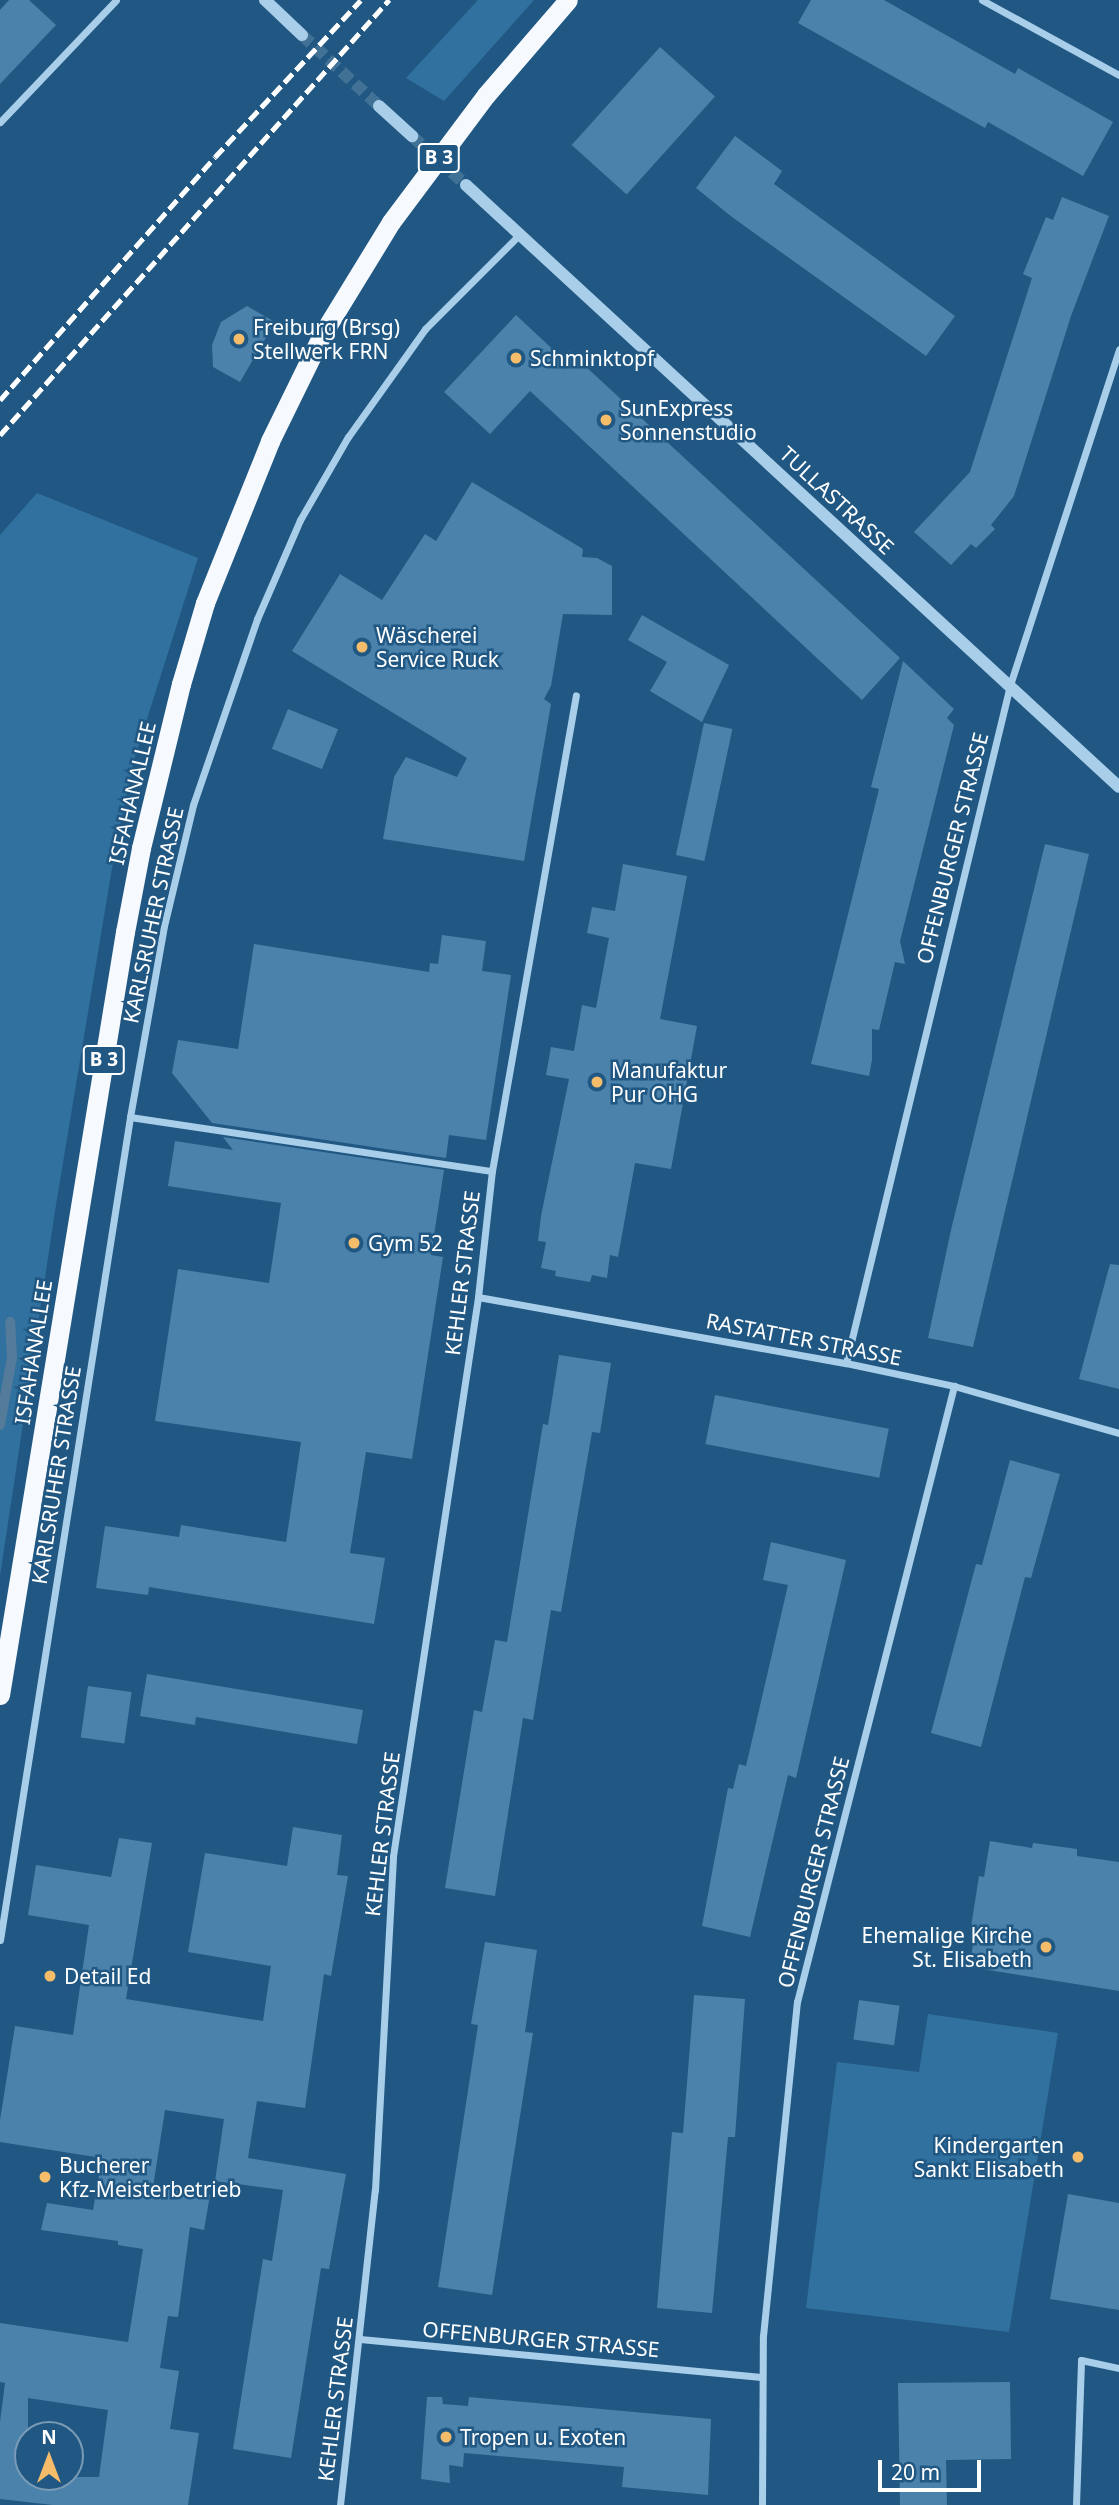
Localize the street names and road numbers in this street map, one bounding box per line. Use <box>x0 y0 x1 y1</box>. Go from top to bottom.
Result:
road number: B 3 <box>416 142 462 174</box>
street label: TULLASTRASSE <box>775 441 899 559</box>
street label: ISFAHANALLEE <box>103 719 161 867</box>
street label: OFFENBURGER STRASSE <box>911 730 993 966</box>
street label: KARLSRUHER STRASSE <box>118 804 188 1026</box>
road number: B 3 <box>81 1044 127 1076</box>
street label: KEHLER STRASSE <box>439 1189 485 1357</box>
street label: ISFAHANALLEE <box>9 1278 57 1426</box>
street label: RASTATTER STRASSE <box>704 1308 904 1370</box>
street label: KARLSRUHER STRASSE <box>26 1364 86 1586</box>
street label: KEHLER STRASSE <box>359 1750 405 1918</box>
street label: OFFENBURGER STRASSE <box>772 1754 854 1990</box>
street label: KEHLER STRASSE <box>312 2315 358 2483</box>
street label: OFFENBURGER STRASSE <box>421 2316 661 2362</box>

